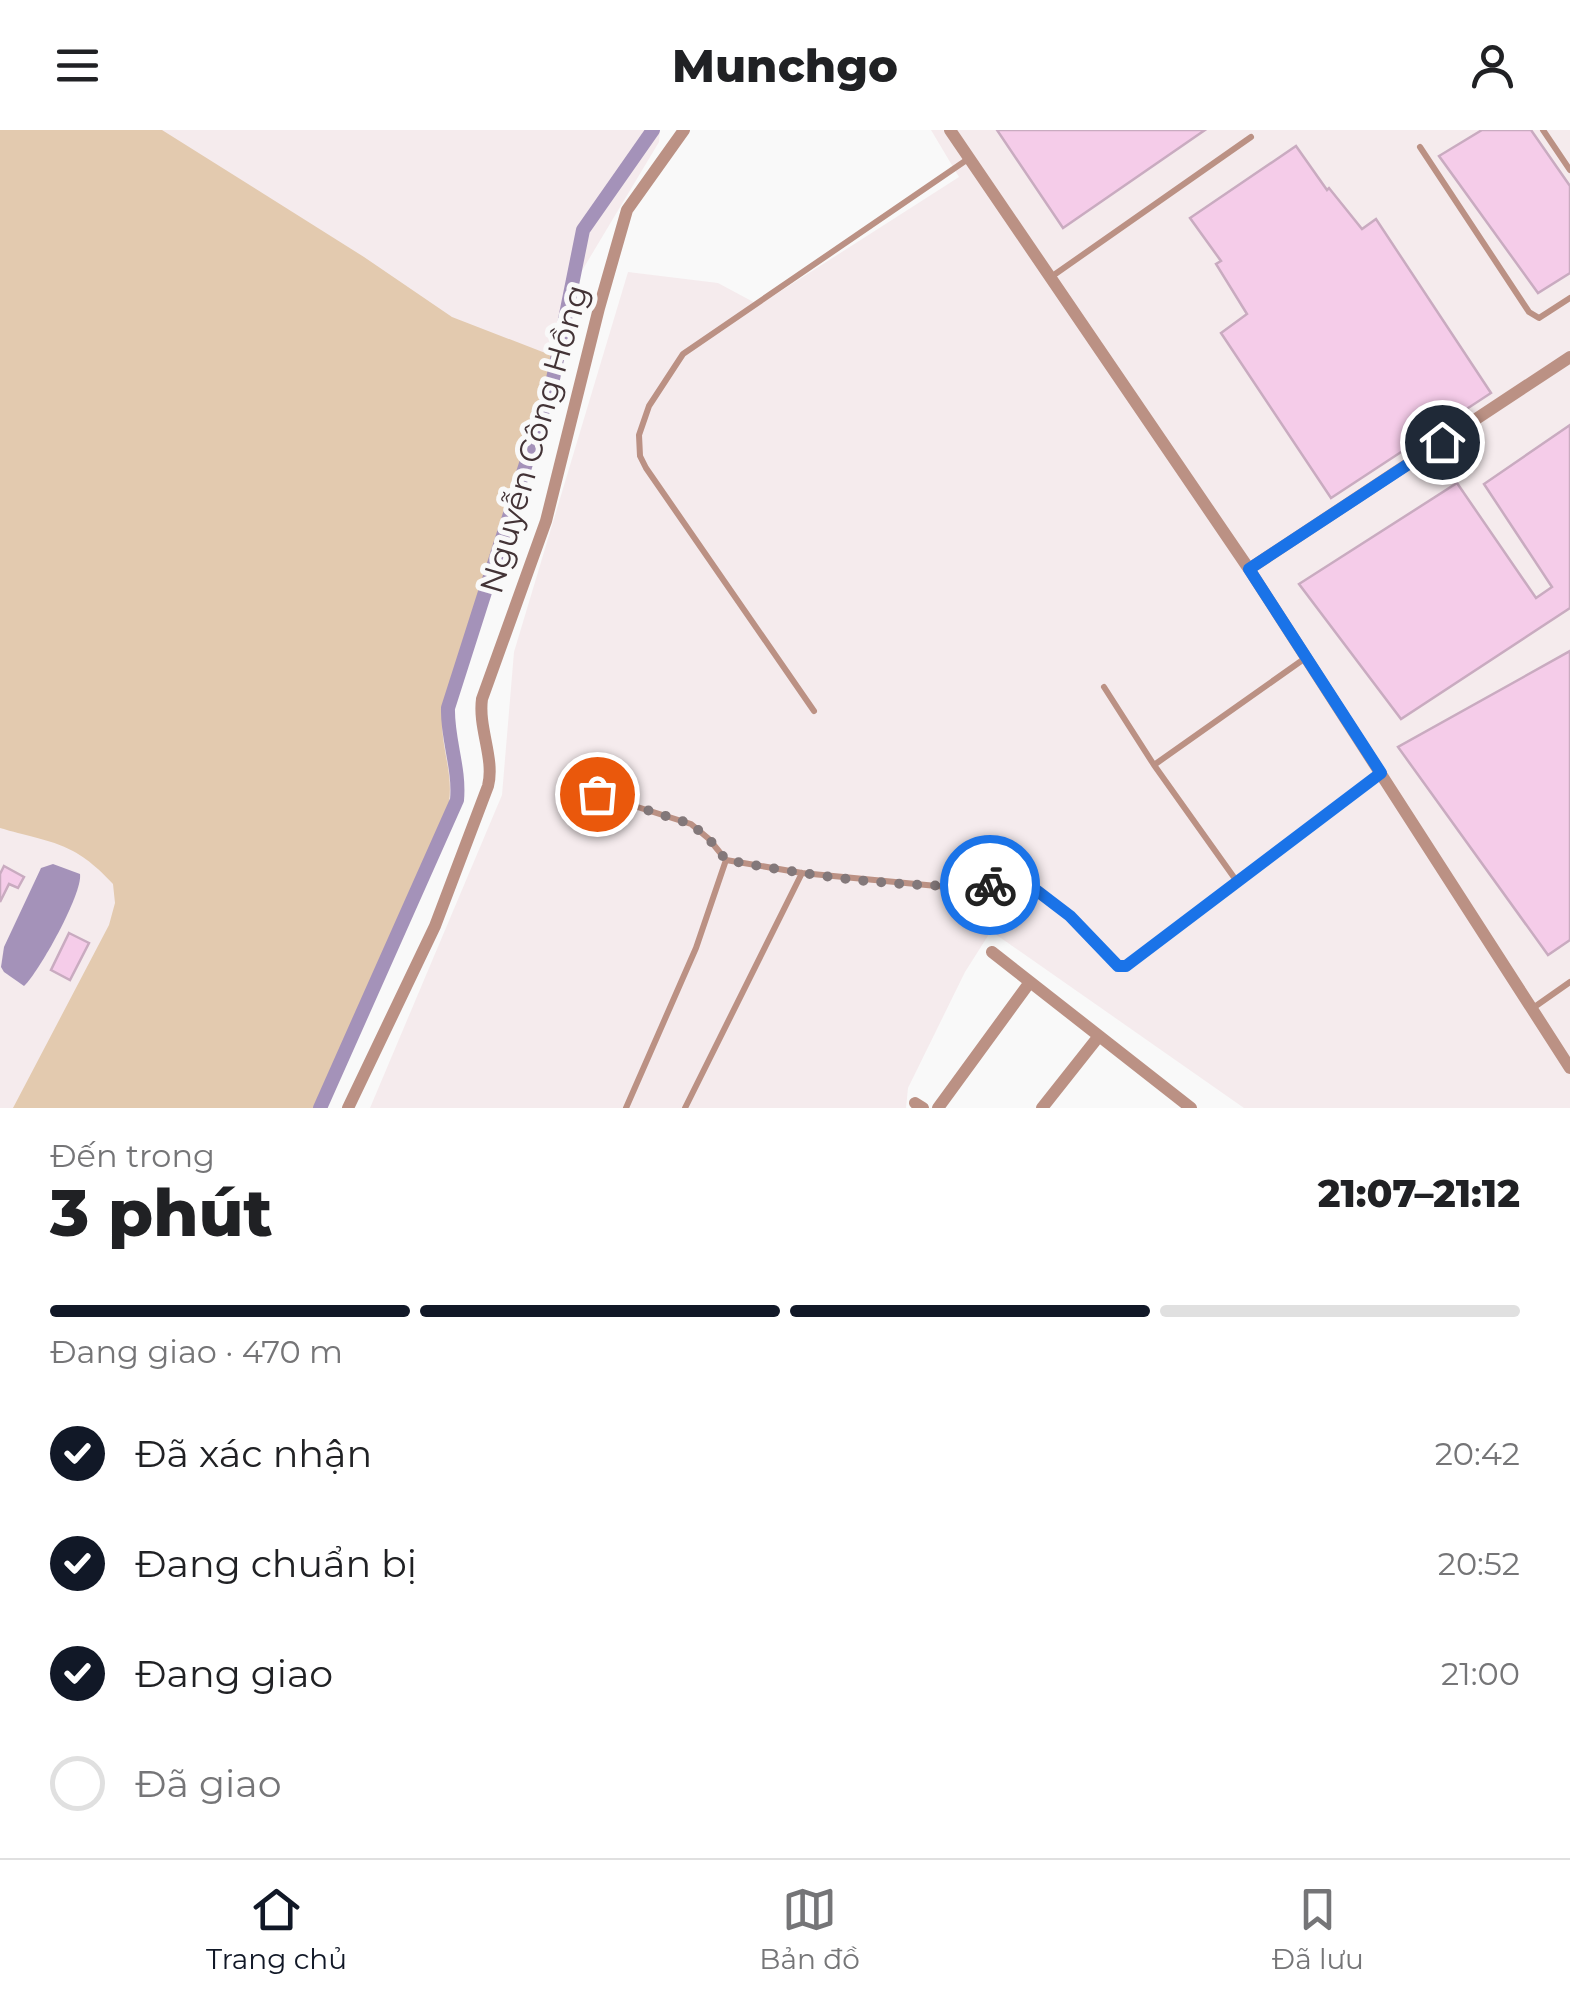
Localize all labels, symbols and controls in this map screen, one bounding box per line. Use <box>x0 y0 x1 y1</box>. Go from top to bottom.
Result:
icon: menu <box>50 38 105 93</box>
text: Munchgo <box>672 38 898 93</box>
icon: person <box>1465 38 1520 93</box>
street label: Nguyễn Công Hồng <box>471 280 597 598</box>
pin <box>1400 400 1485 485</box>
icon: home <box>1415 415 1470 470</box>
pin <box>555 752 640 837</box>
icon: bag <box>570 767 625 822</box>
courier <box>940 835 1040 935</box>
icon: bike <box>963 858 1018 913</box>
text: Đến trong <box>50 1136 215 1175</box>
text: 21:07–21:12 <box>1318 1170 1520 1217</box>
text: 3 phút <box>50 1173 273 1252</box>
text: Đang giao · 470 m <box>50 1332 343 1371</box>
icon: check <box>50 1426 105 1481</box>
text: Đã xác nhận <box>135 1430 372 1477</box>
text: 20:42 <box>1435 1434 1520 1473</box>
icon: check <box>50 1536 105 1591</box>
text: Đang chuẩn bị <box>135 1540 417 1587</box>
text: 20:52 <box>1438 1544 1520 1583</box>
icon: check <box>50 1646 105 1701</box>
text: Đang giao <box>135 1650 333 1697</box>
text: 21:00 <box>1441 1654 1520 1693</box>
text: Đã giao <box>135 1760 281 1807</box>
tab: Trang chủ <box>206 1882 347 1976</box>
tab: Bản đồ <box>759 1882 860 1976</box>
tab: Đã lưu <box>1272 1882 1364 1976</box>

